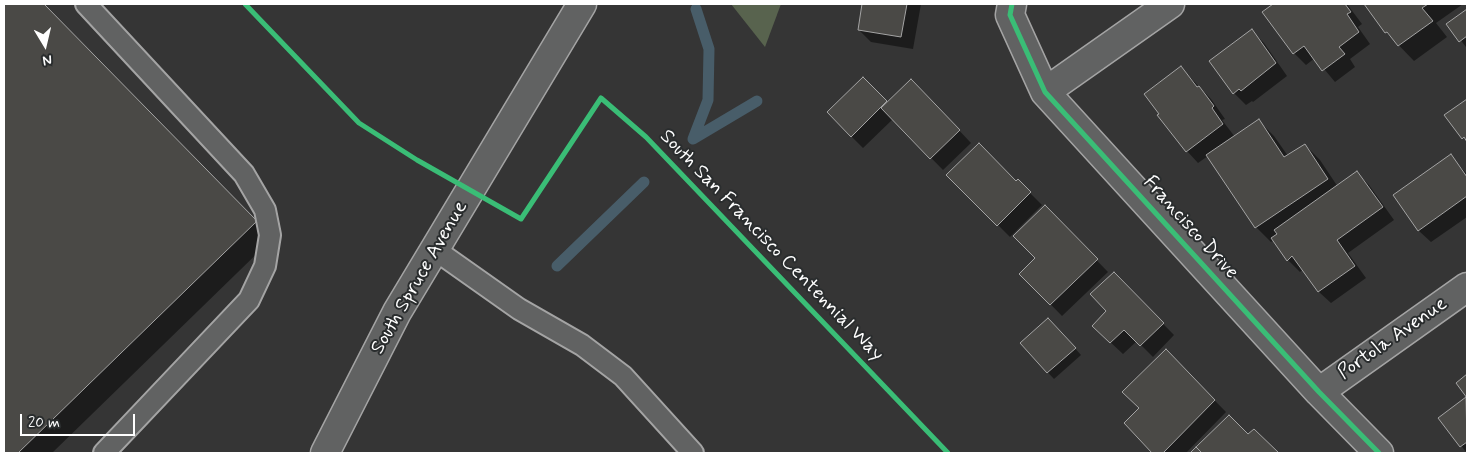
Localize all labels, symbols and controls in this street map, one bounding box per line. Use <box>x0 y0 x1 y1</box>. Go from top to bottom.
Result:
north arrow <box>20 20 70 70</box>
text: N <box>41 50 53 69</box>
street label: South San Francisco Centennial Way <box>654 125 888 367</box>
street label: Francisco Drive <box>1137 171 1243 285</box>
street label: South Spruce Avenue <box>366 197 474 359</box>
street label: Portola Avenue <box>1334 292 1452 386</box>
scale bar <box>22 404 138 436</box>
text: 20 m <box>28 413 60 433</box>

